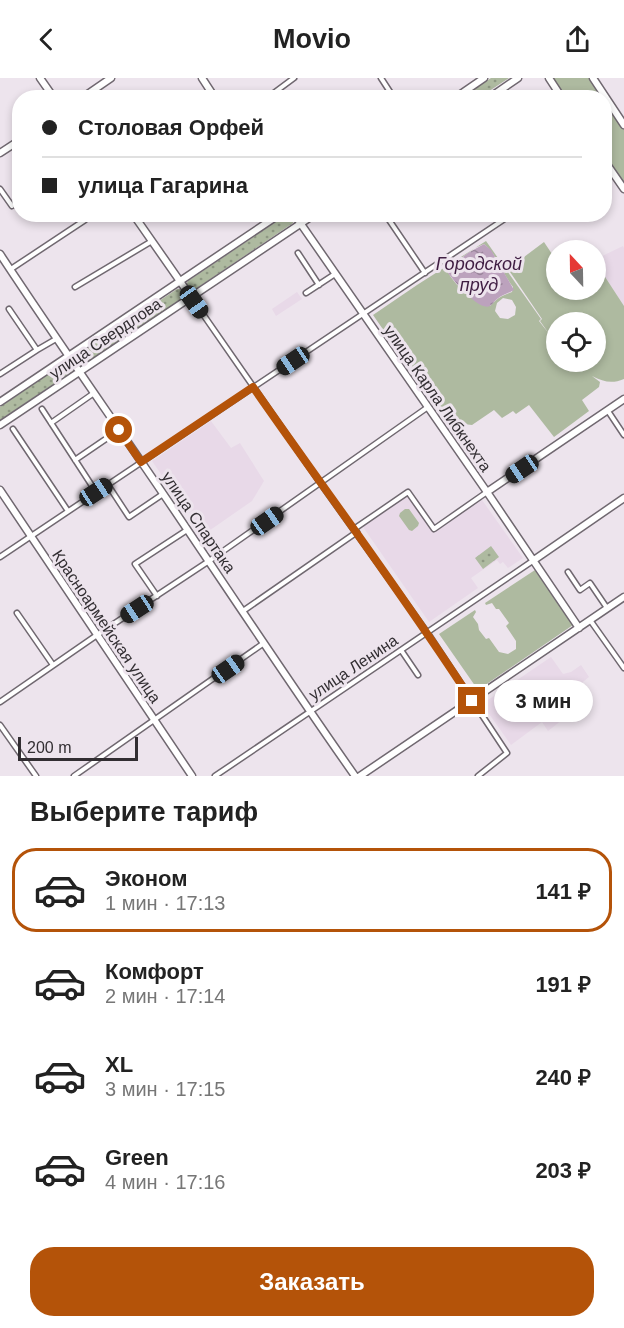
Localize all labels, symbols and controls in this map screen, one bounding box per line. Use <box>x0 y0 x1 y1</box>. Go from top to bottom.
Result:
icon: back <box>30 23 63 56</box>
icon: share <box>561 23 594 56</box>
text: Movio <box>273 24 351 54</box>
text: Столовая Орфей <box>78 115 264 140</box>
text: улица Гагарина <box>78 173 248 198</box>
north arrow <box>546 240 606 300</box>
map controls <box>546 240 606 372</box>
water label: Городской пруд <box>436 254 522 295</box>
car <box>176 282 212 322</box>
street label: улица Свердлова <box>46 295 164 382</box>
button: locate <box>546 312 606 372</box>
street label: улица Карла Либкнехта <box>381 322 495 475</box>
car <box>273 343 313 379</box>
route start <box>105 416 132 443</box>
car <box>502 451 542 487</box>
street label: улица Спартака <box>158 468 239 576</box>
car <box>76 475 116 509</box>
car <box>247 503 287 539</box>
street label: Красноармейская улица <box>49 547 164 706</box>
car <box>117 592 157 626</box>
street label: улица Ленина <box>306 631 401 703</box>
car <box>208 651 248 687</box>
callout: 3 мин <box>493 680 592 722</box>
route end <box>458 687 485 714</box>
text: 3 мин <box>516 690 571 712</box>
scale bar <box>18 734 138 762</box>
text: 200 m <box>27 739 71 756</box>
text: Выберите тариф <box>30 797 258 827</box>
icon: car <box>33 863 87 917</box>
text: Эконом <box>105 866 188 891</box>
text: 141 ₽ <box>535 879 591 904</box>
text: 1 мин · 17:13 <box>105 892 225 914</box>
icon: car <box>33 956 87 1010</box>
text: Комфорт <box>105 959 204 984</box>
text: 191 ₽ <box>535 972 591 997</box>
text: 2 мин · 17:14 <box>105 985 225 1007</box>
icon: car <box>33 1049 87 1103</box>
text: XL <box>105 1052 133 1077</box>
text: 240 ₽ <box>535 1065 591 1090</box>
text: 3 мин · 17:15 <box>105 1078 225 1100</box>
icon: car <box>33 1142 87 1196</box>
text: Green <box>105 1145 169 1170</box>
text: 203 ₽ <box>535 1158 591 1183</box>
text: 4 мин · 17:16 <box>105 1171 225 1193</box>
button: Заказать <box>30 1247 594 1316</box>

